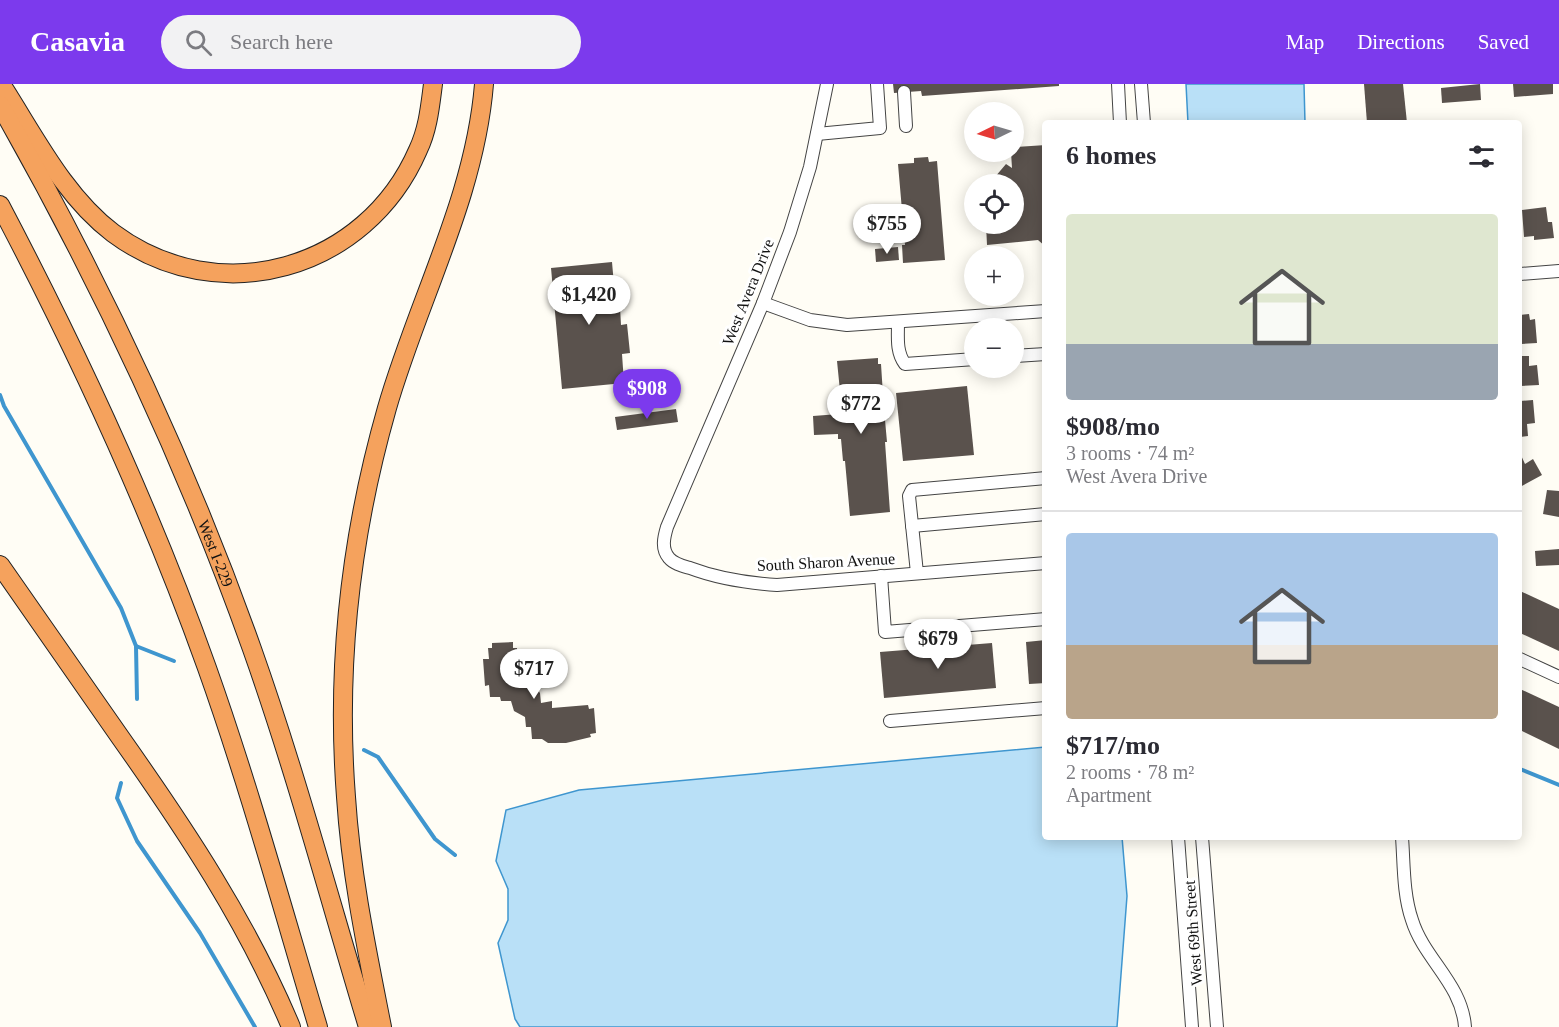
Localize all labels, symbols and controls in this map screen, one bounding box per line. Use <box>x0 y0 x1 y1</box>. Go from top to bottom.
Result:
search box <box>161 15 581 69</box>
text: Casavia <box>30 26 125 57</box>
icon: search <box>182 26 215 59</box>
text: Search here <box>230 29 333 54</box>
text: Map <box>1286 30 1324 54</box>
text: Directions <box>1357 30 1445 54</box>
text: Saved <box>1478 30 1529 54</box>
north arrow <box>964 102 1024 162</box>
map controls <box>964 102 1024 378</box>
icon: filters <box>1465 140 1498 173</box>
text: 6 homes <box>1066 141 1156 170</box>
button: locate <box>964 174 1024 234</box>
pin: $755 <box>851 204 923 255</box>
text: $755 <box>867 212 907 234</box>
street label: West Avera Drive <box>719 236 777 348</box>
button: + <box>964 246 1024 306</box>
icon: home <box>1228 253 1336 361</box>
pin: $1,420 <box>540 275 638 326</box>
text: $1,420 <box>562 283 617 305</box>
button: − <box>964 318 1024 378</box>
pin: $908 <box>611 369 683 420</box>
text: $908 <box>627 377 667 399</box>
pin: $772 <box>825 384 897 435</box>
text: $772 <box>841 392 881 414</box>
text: $908/mo <box>1066 412 1160 441</box>
text: 3 rooms · 74 m² <box>1066 442 1194 464</box>
text: West Avera Drive <box>1066 465 1207 487</box>
street label: West I-229 <box>195 517 237 589</box>
street label: South Sharon Avenue <box>756 550 896 574</box>
icon: home <box>1228 572 1336 680</box>
pin: $679 <box>902 619 974 670</box>
text: $679 <box>918 627 958 649</box>
pin: $717 <box>498 649 570 700</box>
text: $717 <box>514 657 554 679</box>
text: $717/mo <box>1066 731 1160 760</box>
text: 2 rooms · 78 m² <box>1066 761 1194 783</box>
text: Apartment <box>1066 784 1152 806</box>
street label: West 69th Street <box>1181 879 1205 986</box>

